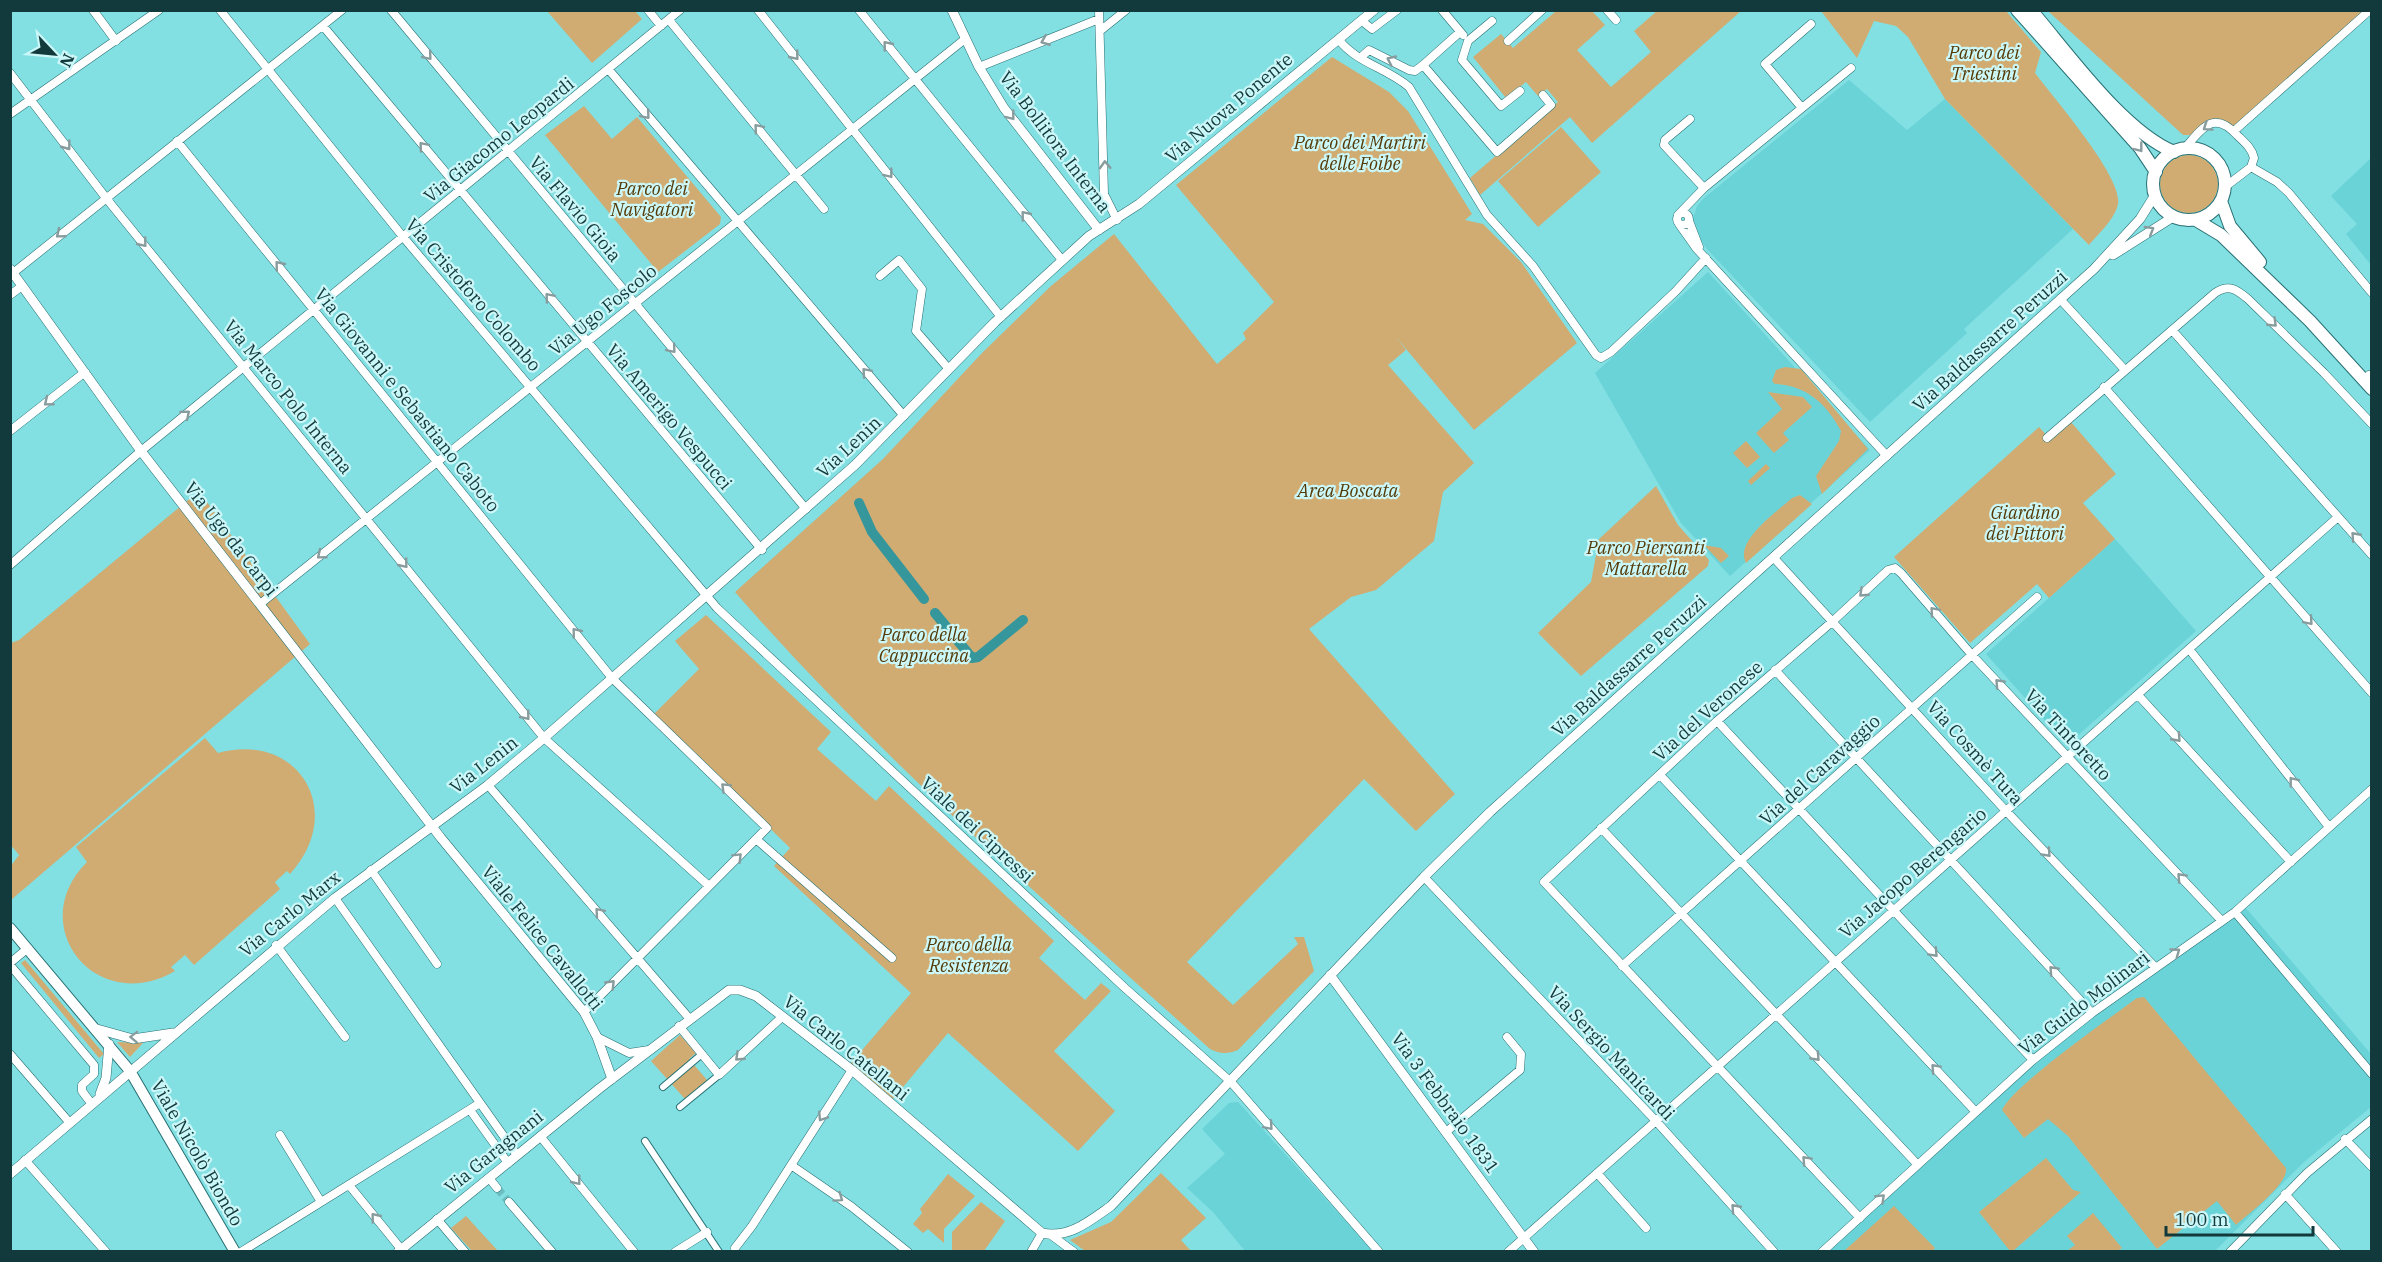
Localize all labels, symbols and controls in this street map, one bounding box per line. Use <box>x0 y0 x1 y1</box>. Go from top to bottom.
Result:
north arrow <box>24 24 84 84</box>
one-way arrow <box>1040 34 1051 46</box>
one-way arrow <box>883 40 894 51</box>
park label: Parco dei Triestini <box>1947 41 2020 85</box>
street label: Via Nuova Ponente <box>1160 48 1297 168</box>
one-way arrow <box>421 49 432 60</box>
one-way arrow <box>787 49 798 60</box>
text: N <box>56 51 79 71</box>
one-way arrow <box>1387 56 1398 68</box>
street label: Via Bollitora Interna <box>995 66 1116 217</box>
street label: Via Giacomo Leopardi <box>419 72 579 207</box>
one-way arrow <box>639 108 650 119</box>
one-way arrow <box>1003 109 1014 120</box>
one-way arrow <box>2203 120 2214 131</box>
one-way arrow <box>754 124 765 135</box>
park label: Parco dei Martiri delle Foibe <box>1293 131 1427 175</box>
one-way arrow <box>59 140 70 151</box>
one-way arrow <box>419 142 430 153</box>
one-way arrow <box>2132 142 2143 153</box>
street label: Via Flavio Gioia <box>524 151 627 267</box>
one-way arrow <box>1099 160 1111 169</box>
one-way arrow <box>882 167 893 178</box>
park label: Parco dei Navigatori <box>610 177 694 221</box>
one-way arrow <box>1022 211 1033 222</box>
street label: Via Cristoforo Colombo <box>401 213 546 376</box>
one-way arrow <box>2144 225 2154 237</box>
one-way arrow <box>56 227 67 238</box>
one-way arrow <box>136 236 147 247</box>
street label: Via Ugo Foscolo <box>544 259 661 360</box>
one-way arrow <box>275 260 286 271</box>
street label: Via Baldassarre Peruzzi <box>1908 265 2072 416</box>
street label: Via Giovanni e Sebastiano Caboto <box>310 283 505 516</box>
one-way arrow <box>545 293 556 304</box>
street label: Via Marco Polo Interna <box>219 315 358 479</box>
one-way arrow <box>2266 316 2277 327</box>
street label: Via Amerigo Vespucci <box>602 339 737 495</box>
one-way arrow <box>665 342 676 353</box>
one-way arrow <box>862 368 873 379</box>
one-way arrow <box>44 394 55 405</box>
one-way arrow <box>179 410 190 421</box>
street label: Via Lenin <box>811 411 886 482</box>
street label: Via Ugo da Carpi <box>180 477 283 601</box>
park label: Area Boscata <box>1297 479 1399 502</box>
park label: Giardino dei Pittori <box>1986 501 2064 545</box>
one-way arrow <box>2351 532 2362 543</box>
park label: Parco Piersanti Mattarella <box>1586 536 1706 580</box>
one-way arrow <box>317 548 328 559</box>
one-way arrow <box>396 557 407 568</box>
one-way arrow <box>1860 586 1870 597</box>
street label: Via Baldassarre Peruzzi <box>1547 590 1711 741</box>
one-way arrow <box>1930 607 1941 618</box>
one-way arrow <box>2302 614 2313 625</box>
park label: Parco della Cappuccina <box>879 623 969 667</box>
one-way arrow <box>572 628 583 639</box>
street label: Via del Veronese <box>1648 655 1767 766</box>
one-way arrow <box>1995 680 2006 690</box>
street label: Via Tintoretto <box>2020 684 2117 785</box>
street label: Via Cosmè Tura <box>1922 696 2029 810</box>
one-way arrow <box>519 709 530 720</box>
street label: Via del Caravaggio <box>1754 709 1885 830</box>
street label: Via Lenin <box>445 731 522 798</box>
one-way arrow <box>2170 731 2181 742</box>
street label: Viale dei Cipressi <box>916 771 1039 888</box>
one-way arrow <box>2290 777 2301 788</box>
one-way arrow <box>722 784 733 795</box>
street label: Via Jacopo Berengario <box>1834 802 1991 943</box>
one-way arrow <box>2039 846 2050 857</box>
one-way arrow <box>731 854 742 865</box>
street label: Viale Felice Cavallotti <box>477 861 608 1015</box>
street label: Via Carlo Marx <box>234 866 345 962</box>
one-way arrow <box>2177 873 2188 884</box>
one-way arrow <box>595 908 606 919</box>
park label: Parco della Resistenza <box>925 933 1012 977</box>
street label: Via Guido Molinari <box>2014 946 2154 1059</box>
one-way arrow <box>1927 947 1938 957</box>
one-way arrow <box>2169 949 2180 960</box>
one-way arrow <box>2049 966 2060 977</box>
one-way arrow <box>604 980 615 991</box>
street label: Via Sergio Manicardi <box>1543 981 1680 1125</box>
street label: Via Carlo Catellani <box>779 990 914 1106</box>
street label: Via 3 Febbraio 1831 <box>1386 1028 1504 1178</box>
one-way arrow <box>130 1031 139 1043</box>
one-way arrow <box>1809 1049 1820 1060</box>
one-way arrow <box>735 1050 745 1061</box>
one-way arrow <box>1931 1064 1942 1074</box>
street label: Viale Nicolò Biondo <box>146 1075 249 1230</box>
street label: Via Garagnani <box>440 1105 548 1198</box>
one-way arrow <box>818 1111 829 1122</box>
one-way arrow <box>1262 1119 1273 1130</box>
one-way arrow <box>1802 1157 1813 1167</box>
one-way arrow <box>570 1174 581 1185</box>
one-way arrow <box>833 1191 844 1202</box>
one-way arrow <box>1874 1195 1885 1206</box>
scale bar <box>2166 1199 2313 1237</box>
one-way arrow <box>1731 1204 1742 1215</box>
text: 100 m <box>2175 1208 2229 1231</box>
one-way arrow <box>371 1213 382 1224</box>

